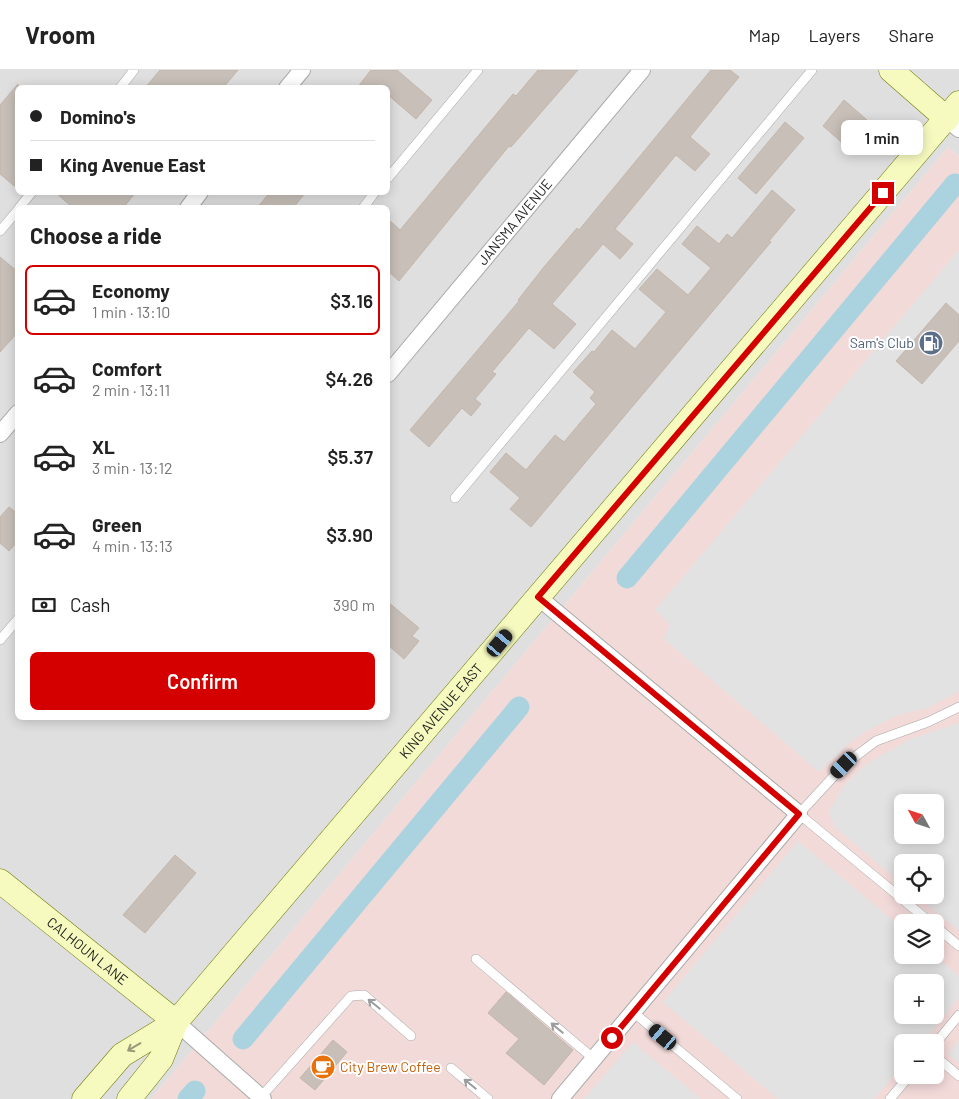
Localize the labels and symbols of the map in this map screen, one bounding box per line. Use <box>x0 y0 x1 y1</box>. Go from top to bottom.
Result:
callout: 1 min <box>842 121 924 156</box>
street label: JANSMA AVENUE <box>474 175 555 268</box>
route end <box>872 182 894 204</box>
fuel station icon: Sam's Club <box>918 330 944 356</box>
place label: Sam's Club <box>850 334 914 351</box>
car <box>484 627 515 659</box>
street label: KING AVENUE EAST <box>395 660 486 762</box>
car <box>828 749 859 781</box>
north arrow <box>894 794 944 844</box>
street label: CALHOUN LANE <box>44 913 132 988</box>
one-way arrow <box>368 998 381 1009</box>
one-way arrow <box>551 1022 564 1033</box>
car <box>646 1022 679 1052</box>
route start <box>601 1027 623 1049</box>
one-way arrow <box>128 1043 142 1053</box>
cafe icon: City Brew Coffee <box>310 1054 336 1080</box>
place label: City Brew Coffee <box>340 1058 441 1075</box>
one-way arrow <box>463 1078 476 1089</box>

